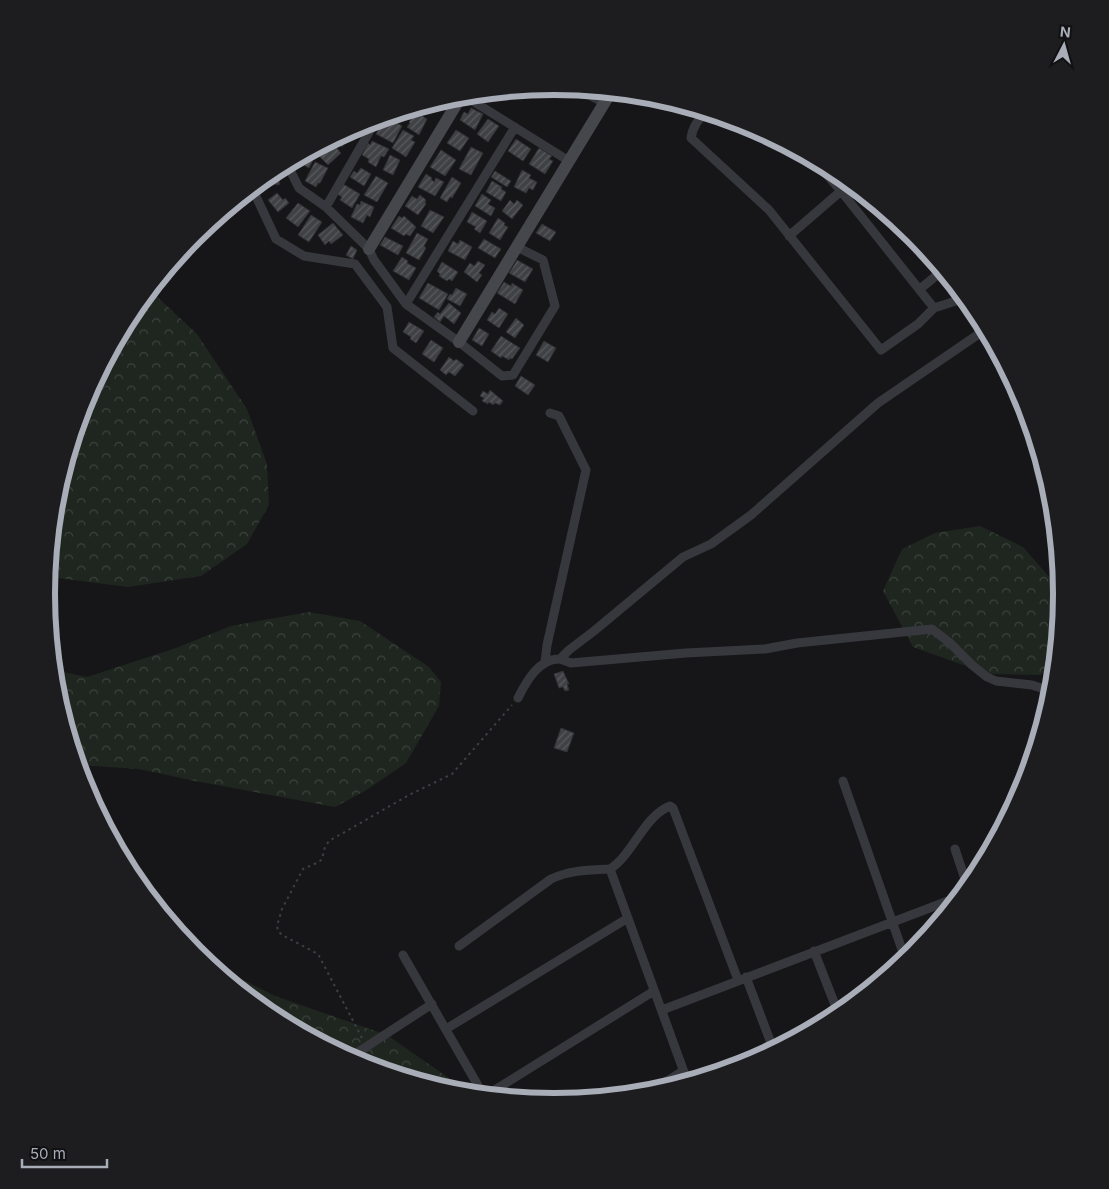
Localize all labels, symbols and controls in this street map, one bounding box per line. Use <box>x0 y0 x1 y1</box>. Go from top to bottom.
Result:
north arrow <box>1039 20 1089 70</box>
text: N <box>1059 23 1072 41</box>
scale bar <box>22 1136 108 1168</box>
text: 50 m <box>30 1144 66 1163</box>

